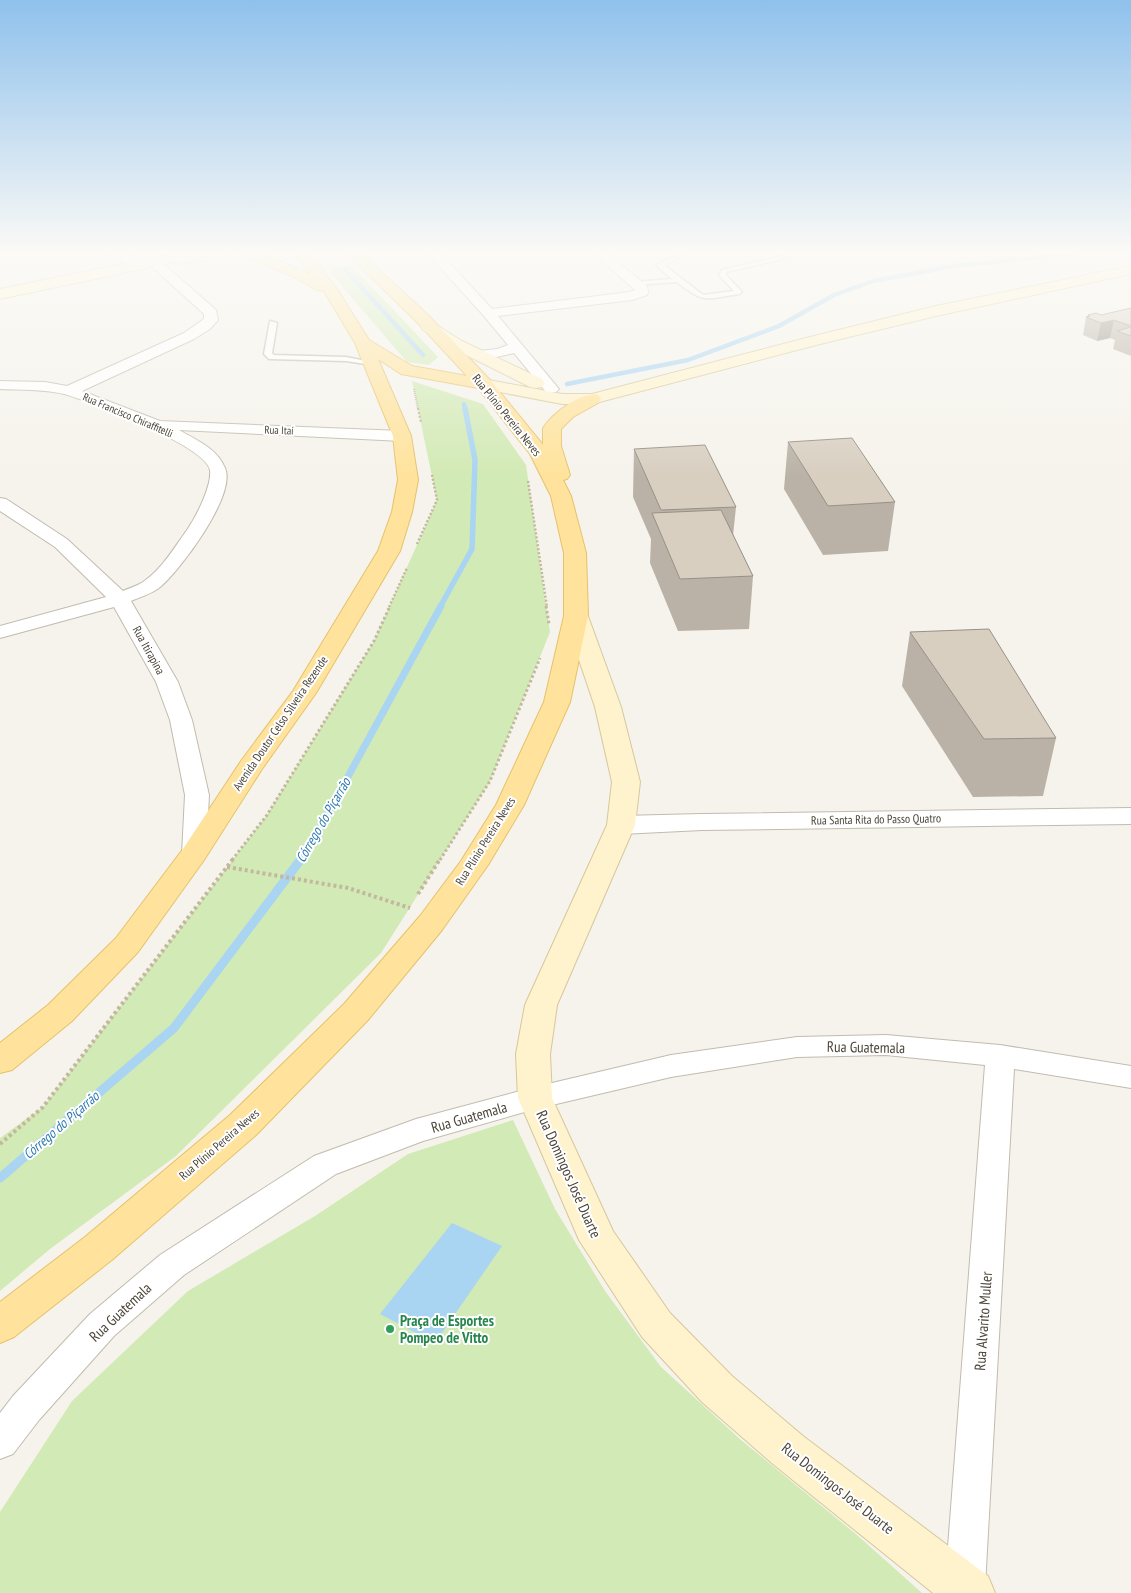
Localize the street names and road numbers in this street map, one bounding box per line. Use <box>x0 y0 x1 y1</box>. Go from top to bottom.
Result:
street label: Rua Plínio Pereira Neves <box>469 371 545 459</box>
street label: Rua Francisco Chiraffitelli <box>81 390 175 440</box>
street label: Rua Itaí <box>264 422 294 438</box>
street label: Rua Itirapina <box>130 623 169 677</box>
street label: Avenida Doutor Celso Silveira Rezende <box>229 653 331 793</box>
street label: Rua Plínio Pereira Neves <box>452 794 518 888</box>
street label: Rua Santa Rita do Passo Quatro <box>811 810 941 828</box>
street label: Rua Guatemala <box>827 1037 905 1057</box>
street label: Rua Guatemala <box>429 1097 509 1137</box>
street label: Rua Plínio Pereira Neves <box>176 1105 262 1183</box>
street label: Rua Domingos José Duarte <box>532 1107 606 1241</box>
street label: Rua Alvarito Muller <box>970 1270 996 1371</box>
street label: Rua Guatemala <box>85 1278 155 1346</box>
street label: Rua Domingos José Duarte <box>778 1438 898 1538</box>

